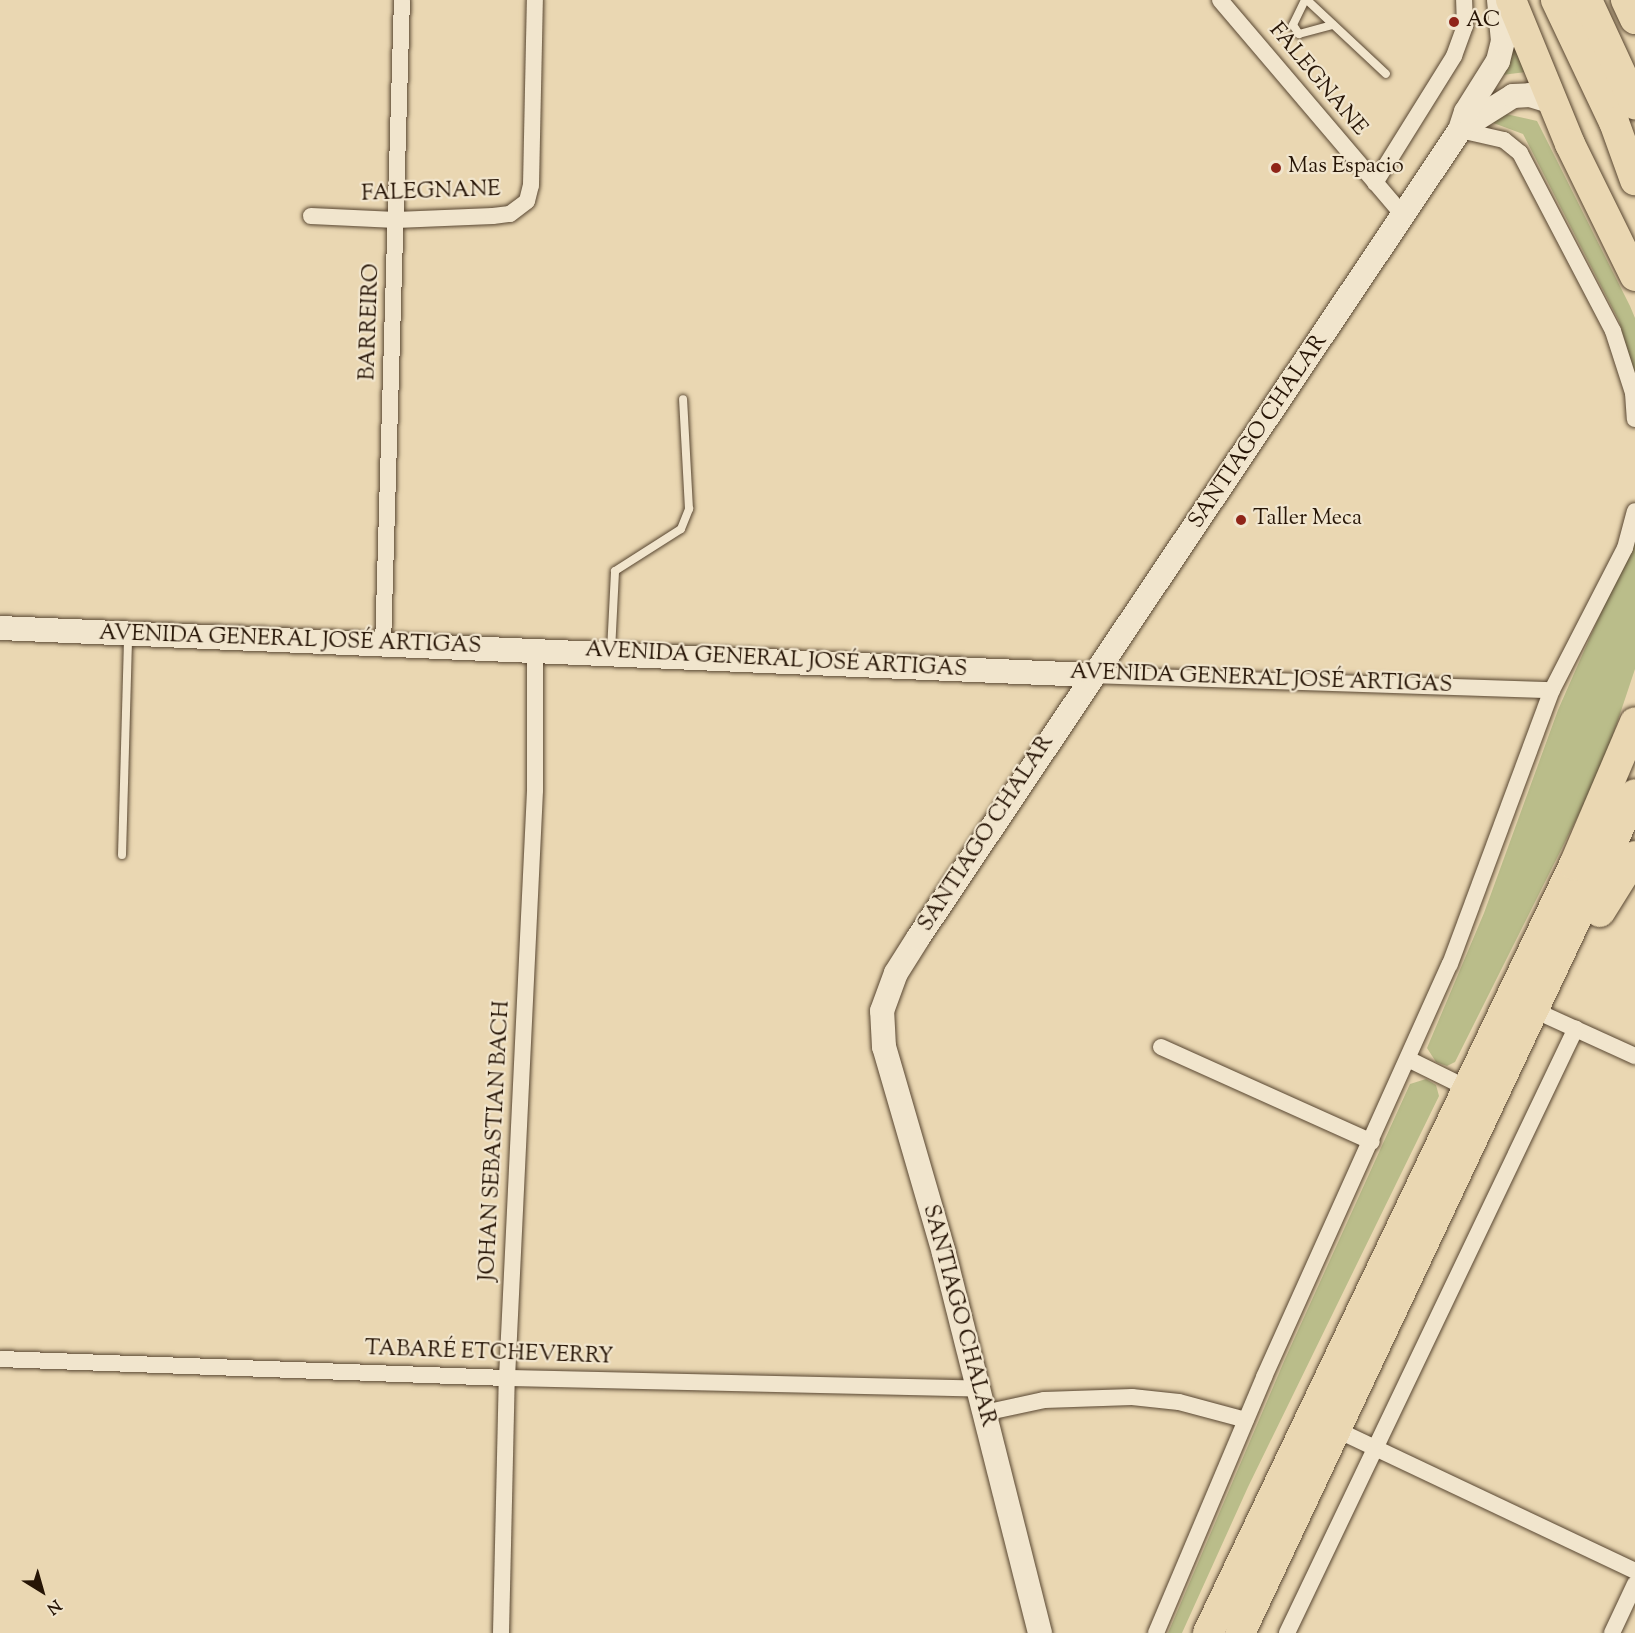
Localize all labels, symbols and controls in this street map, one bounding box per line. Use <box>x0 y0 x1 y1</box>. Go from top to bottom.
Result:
place label: AC <box>1466 9 1501 35</box>
marker: AC <box>1447 15 1461 29</box>
street label: FALEGNANE <box>1262 18 1372 142</box>
place label: Mas Espacio <box>1288 155 1404 181</box>
marker: Mas Espacio <box>1269 161 1283 175</box>
street label: FALEGNANE <box>361 177 501 209</box>
street label: BARREIRO <box>356 263 386 381</box>
street label: SANTIAGO CHALAR <box>1184 330 1334 534</box>
place label: Taller Meca <box>1253 507 1362 533</box>
marker: Taller Meca <box>1234 513 1248 527</box>
street label: AVENIDA GENERAL JOSÉ ARTIGAS <box>98 621 482 661</box>
street label: AVENIDA GENERAL JOSÉ ARTIGAS <box>584 638 968 684</box>
street label: AVENIDA GENERAL JOSÉ ARTIGAS <box>1069 660 1453 700</box>
street label: SANTIAGO CHALAR <box>914 731 1060 937</box>
street label: JOHAN SEBASTIAN BACH <box>475 1000 517 1282</box>
street label: SANTIAGO CHALAR <box>916 1202 1000 1430</box>
street label: TABARÉ ETCHEVERRY <box>364 1336 614 1372</box>
north arrow <box>12 1561 72 1621</box>
text: N <box>41 1593 65 1619</box>

